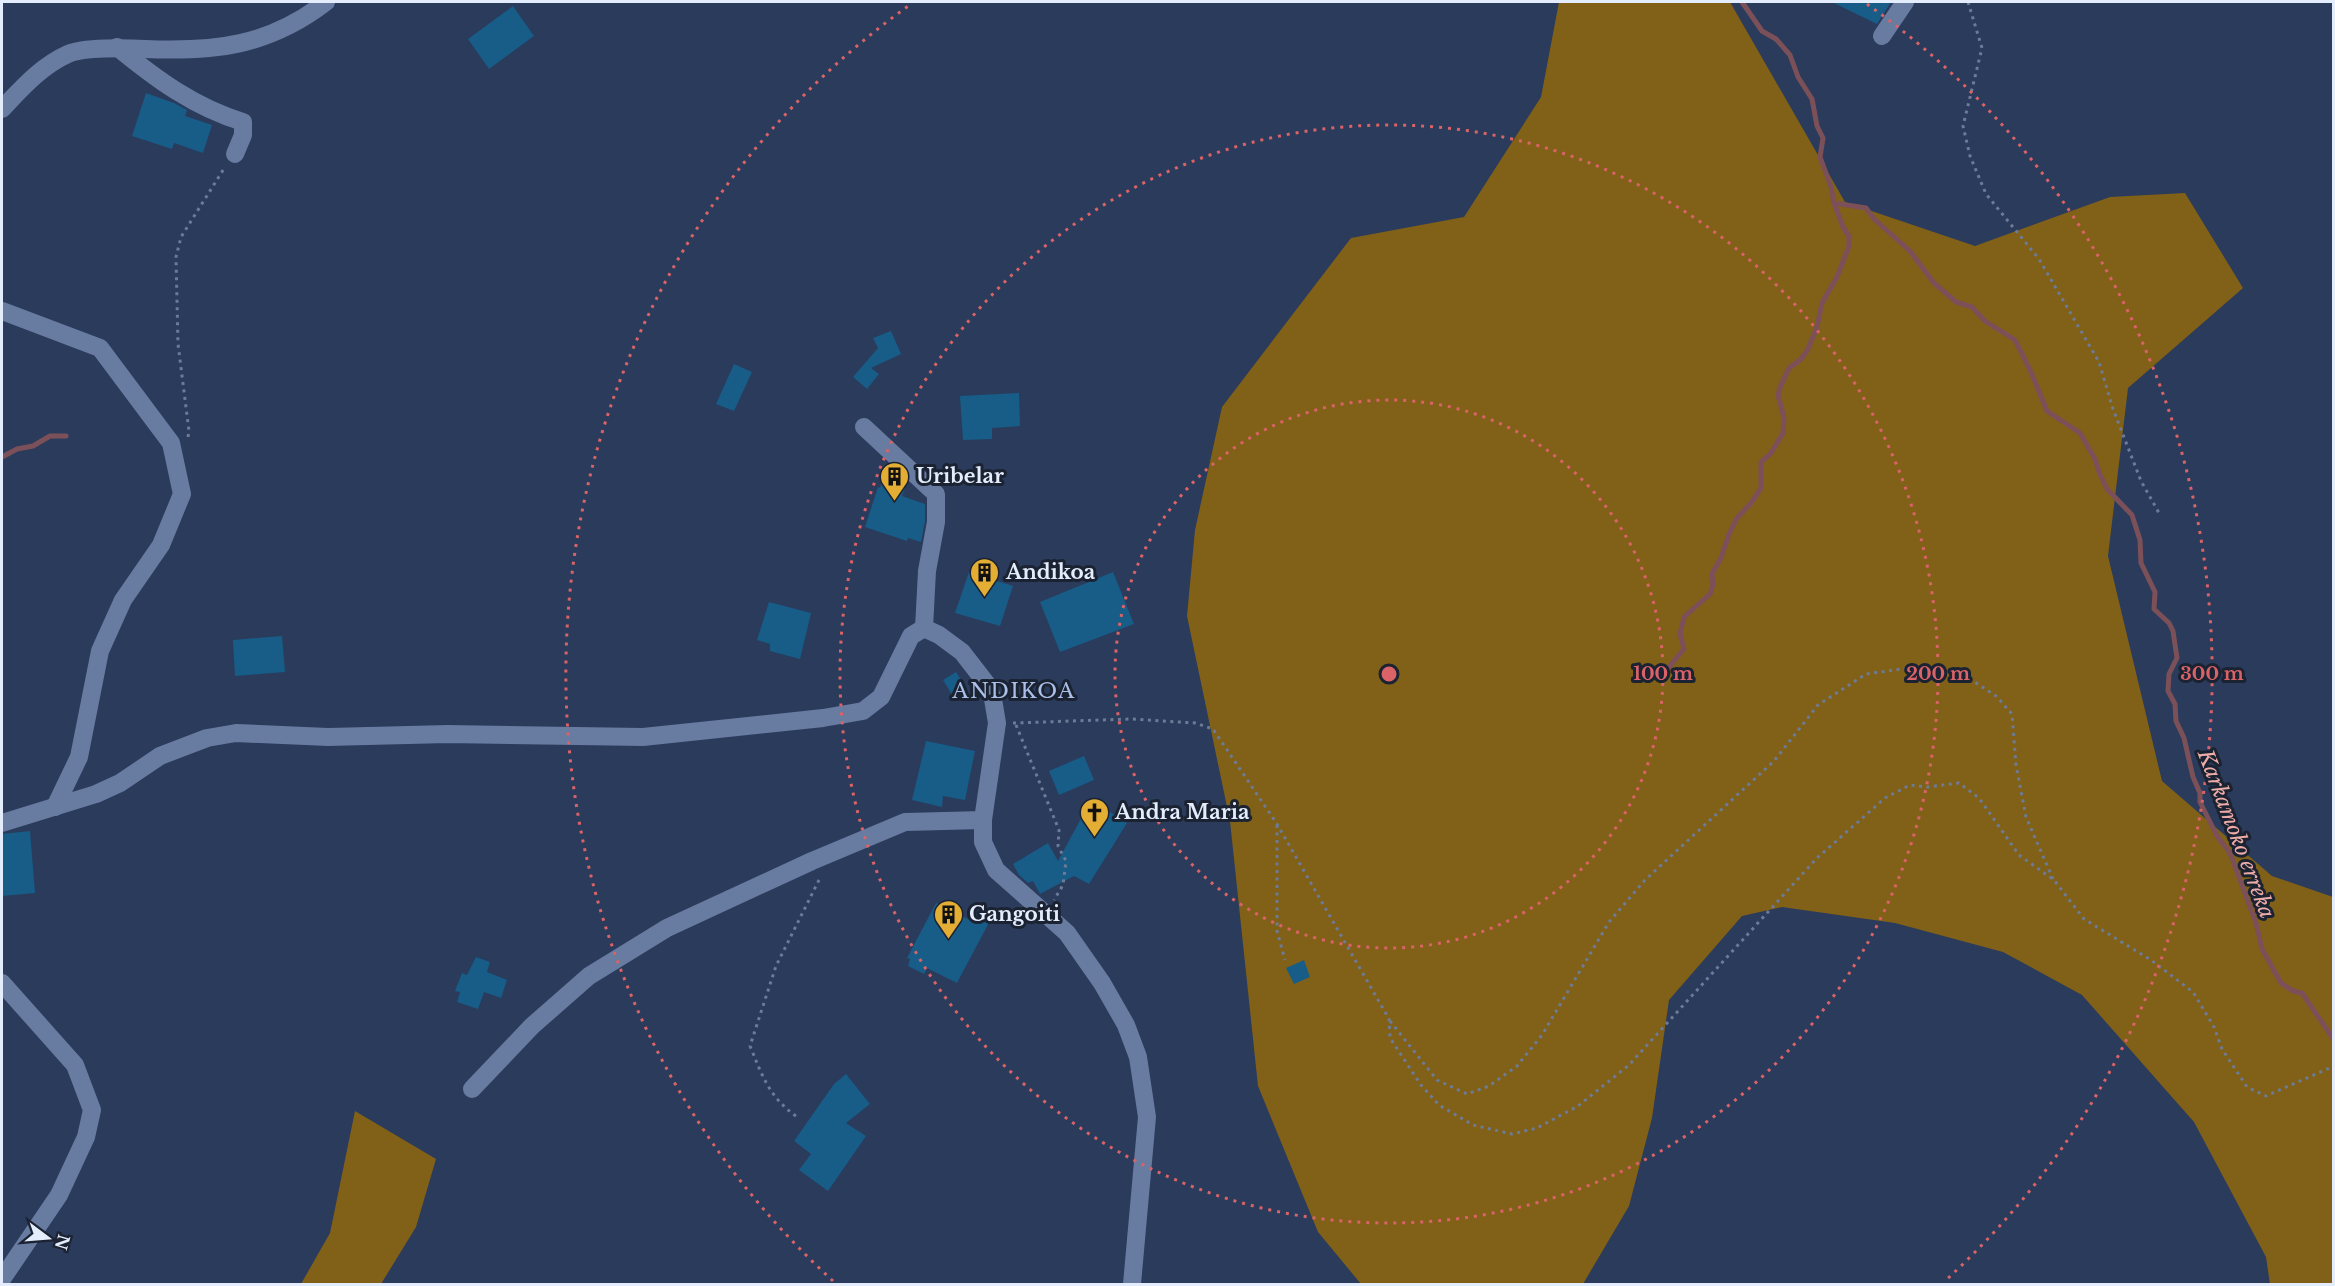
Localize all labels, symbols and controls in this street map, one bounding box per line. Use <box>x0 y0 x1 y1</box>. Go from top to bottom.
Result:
building icon: Uribelar <box>879 460 911 502</box>
place label: Uribelar <box>916 464 1004 488</box>
building icon: Andikoa <box>969 556 1001 598</box>
place label: Andikoa <box>1005 560 1096 584</box>
text: 100 m <box>1633 663 1693 685</box>
text: 200 m <box>1906 663 1970 685</box>
text: 300 m <box>2180 663 2244 685</box>
centre of rings <box>1379 664 1399 684</box>
district label: ANDIKOA <box>951 678 1076 704</box>
water label: Karkamoko erreka <box>2191 745 2280 922</box>
church icon: Andra Maria <box>1078 796 1110 838</box>
place label: Andra Maria <box>1114 800 1250 824</box>
building icon: Gangoiti <box>932 898 964 940</box>
place label: Gangoiti <box>969 902 1060 926</box>
north arrow <box>18 1208 78 1268</box>
text: N <box>51 1232 74 1252</box>

